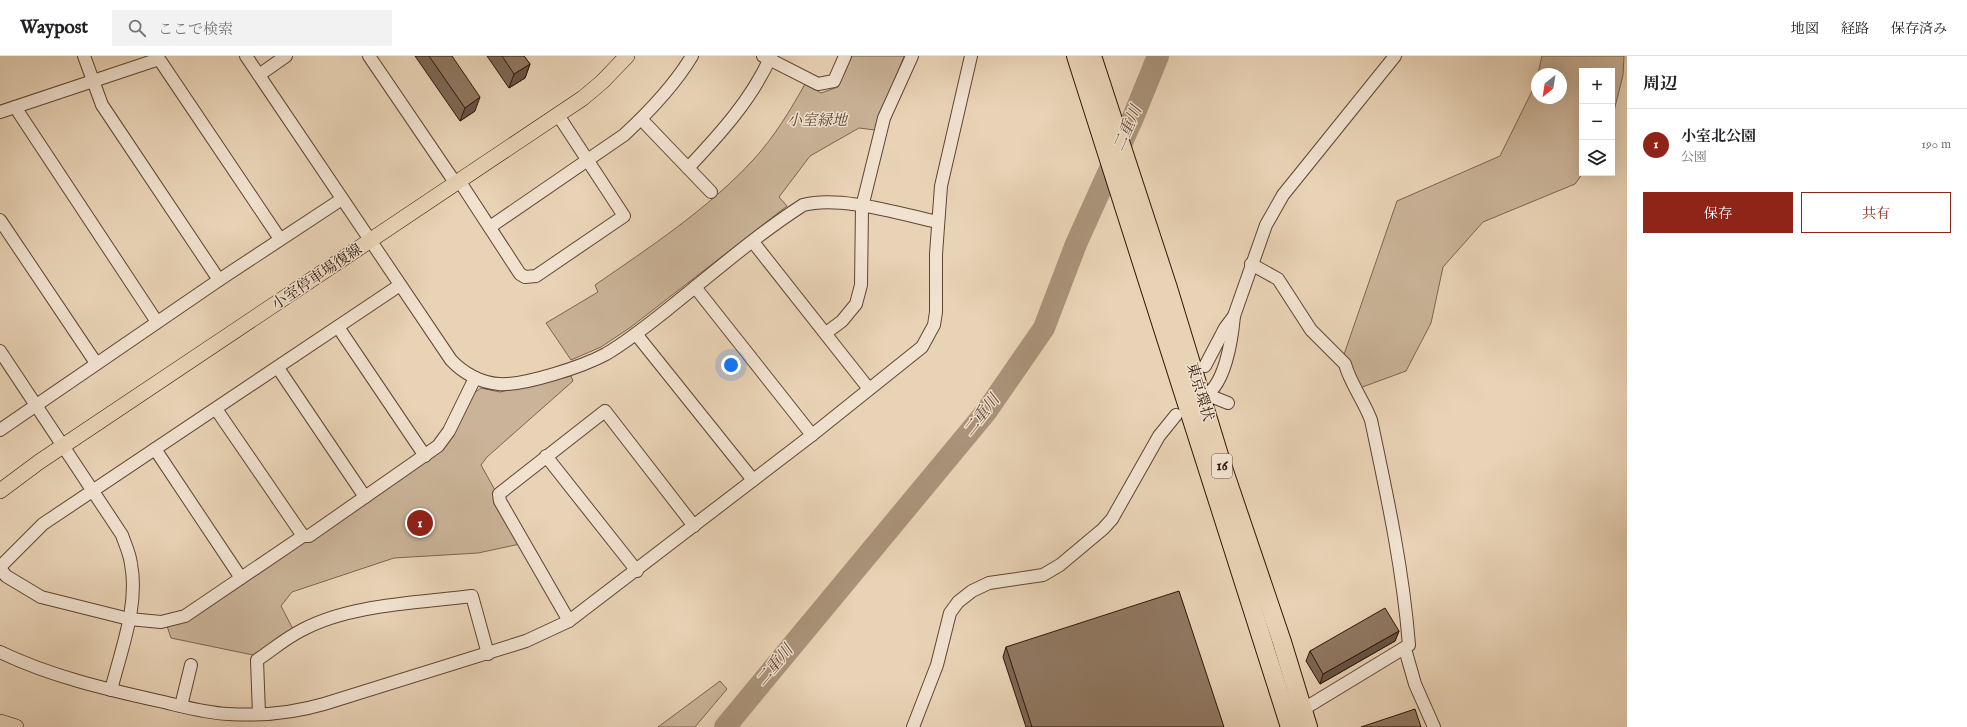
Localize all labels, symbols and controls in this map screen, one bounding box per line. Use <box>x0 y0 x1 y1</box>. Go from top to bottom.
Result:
search box <box>112 10 392 46</box>
text: Waypost <box>20 16 88 40</box>
icon: search <box>126 17 148 39</box>
text: ここで検索 <box>158 20 233 39</box>
text: 地図 <box>1791 20 1819 38</box>
text: 経路 <box>1841 20 1869 38</box>
text: 保存済み <box>1891 20 1947 38</box>
north arrow <box>1531 68 1567 104</box>
map controls <box>1579 68 1615 176</box>
button: + <box>1579 68 1615 104</box>
text: 周辺 <box>1643 74 1677 95</box>
water label: 二重川 <box>1109 101 1148 155</box>
button: − <box>1579 104 1615 140</box>
park label: 小室緑地 <box>787 111 849 130</box>
text: 小室北公園 <box>1681 127 1756 146</box>
text: 1 <box>1654 136 1658 153</box>
text: 190 m <box>1921 136 1951 153</box>
button: layers <box>1579 140 1615 176</box>
text: 公園 <box>1681 149 1707 166</box>
button: 保存 <box>1643 192 1793 233</box>
button: 共有 <box>1801 192 1951 233</box>
street label: 小室停車場復線 <box>268 240 366 314</box>
your location <box>721 355 741 375</box>
street label: 東京環状 <box>1182 361 1218 423</box>
water label: 二重川 <box>959 389 1006 441</box>
road number: 16 <box>1212 454 1232 478</box>
pin: 1 <box>407 508 433 538</box>
water label: 二重川 <box>752 640 799 691</box>

